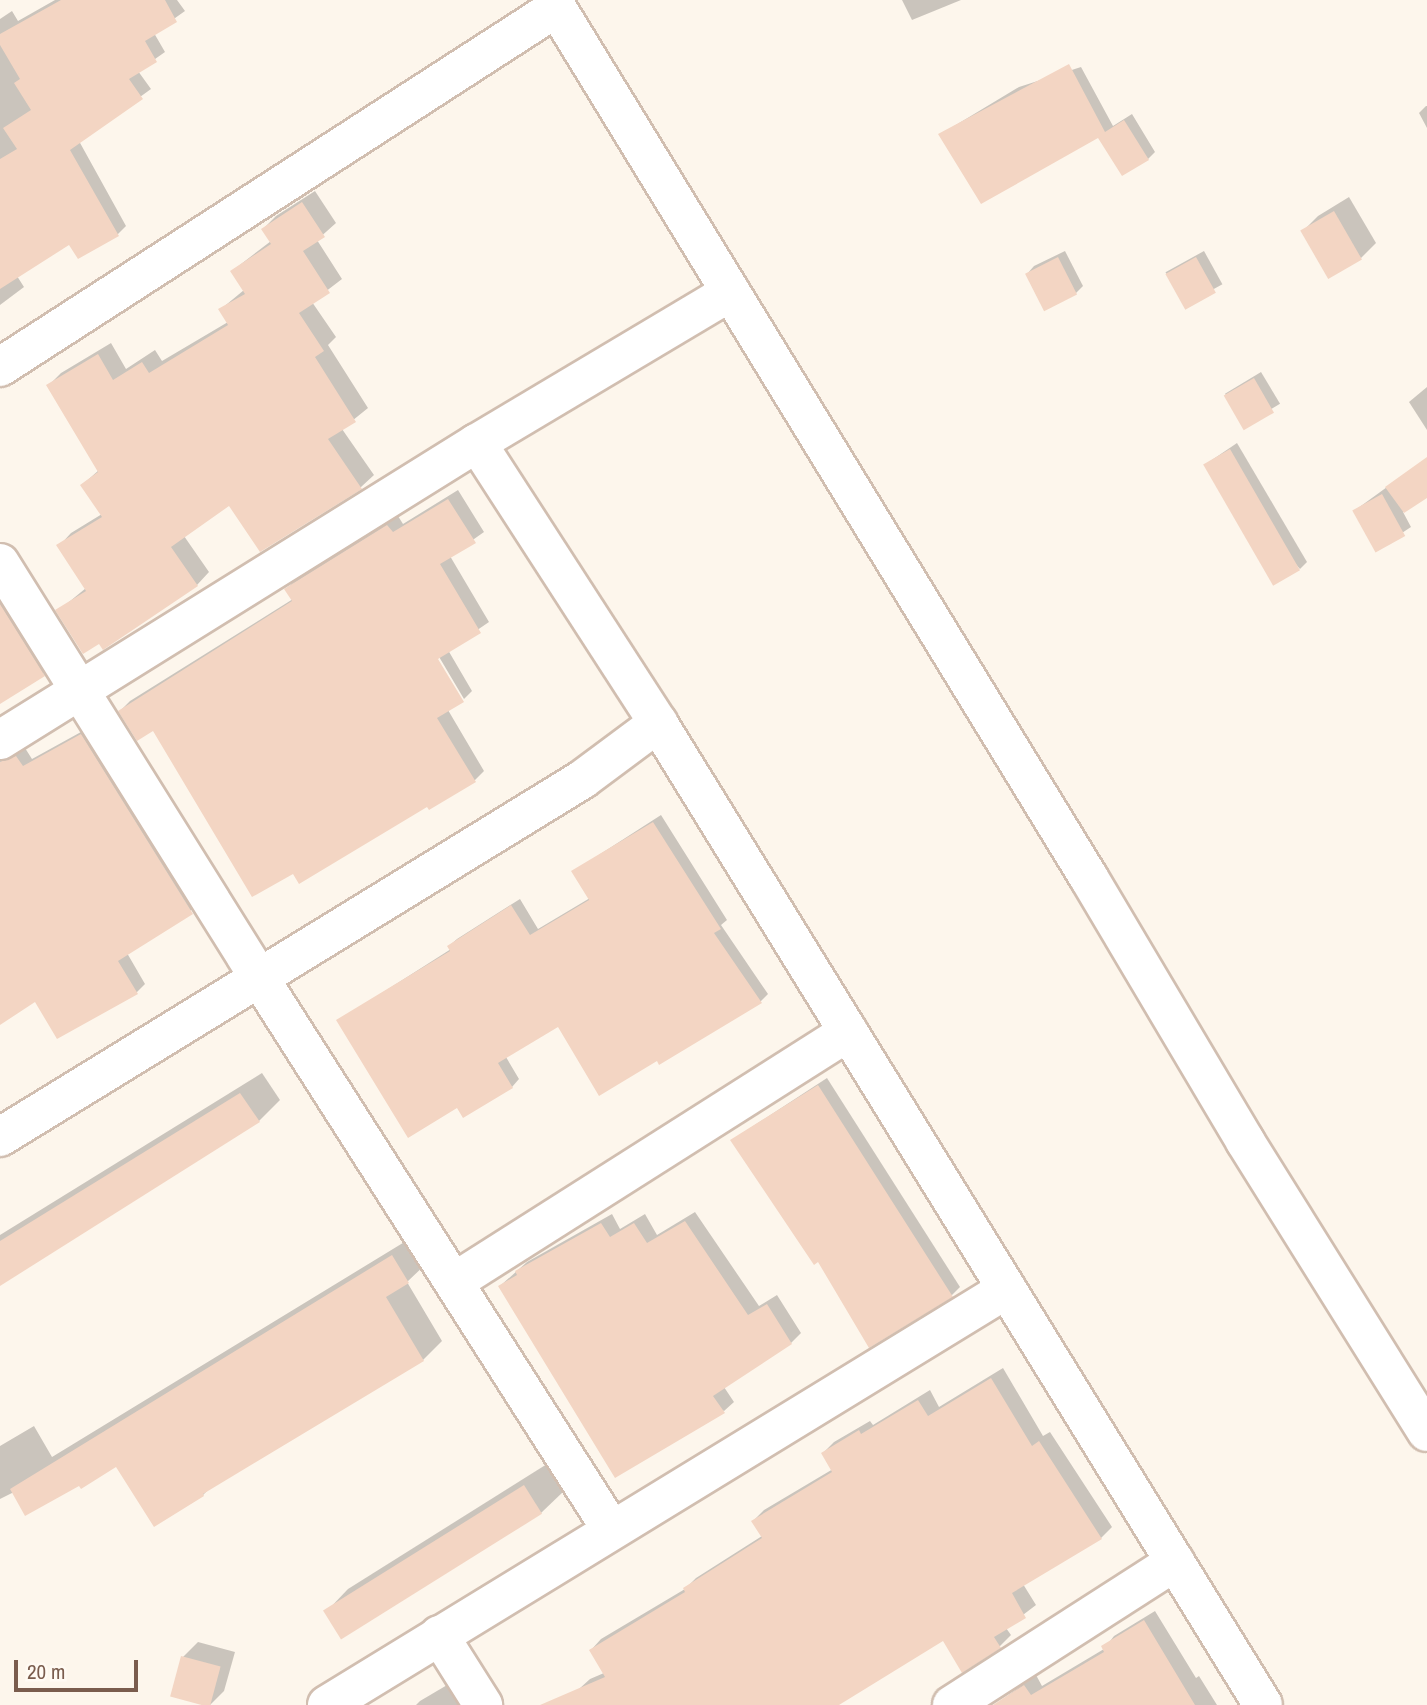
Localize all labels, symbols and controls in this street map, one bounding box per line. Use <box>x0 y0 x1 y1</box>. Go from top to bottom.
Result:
scale bar <box>18 1646 142 1690</box>
text: 20 m <box>27 1657 65 1686</box>

